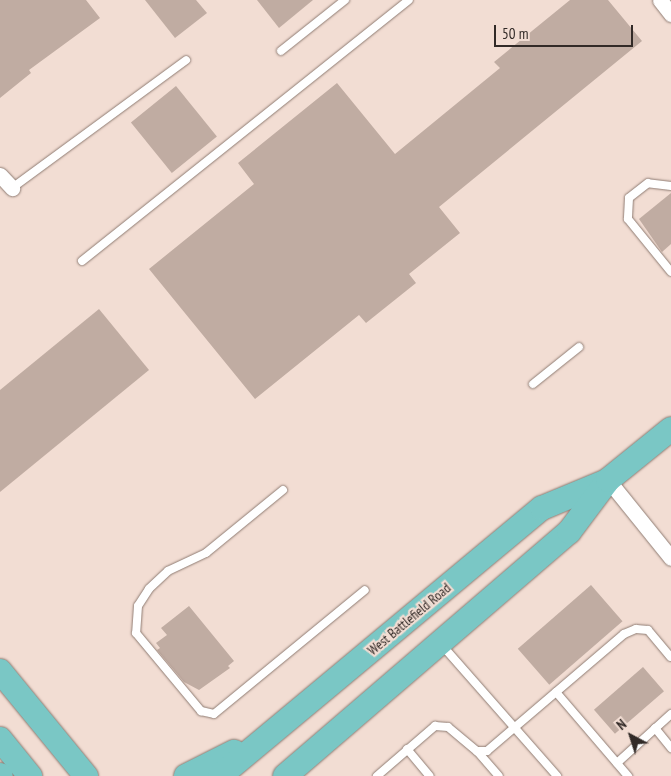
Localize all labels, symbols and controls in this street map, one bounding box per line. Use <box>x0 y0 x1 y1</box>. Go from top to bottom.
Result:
scale bar <box>496 15 635 47</box>
text: 50 m <box>502 24 528 43</box>
street label: West Battlefield Road <box>364 579 454 659</box>
north arrow <box>606 711 656 761</box>
text: N <box>613 715 630 734</box>

